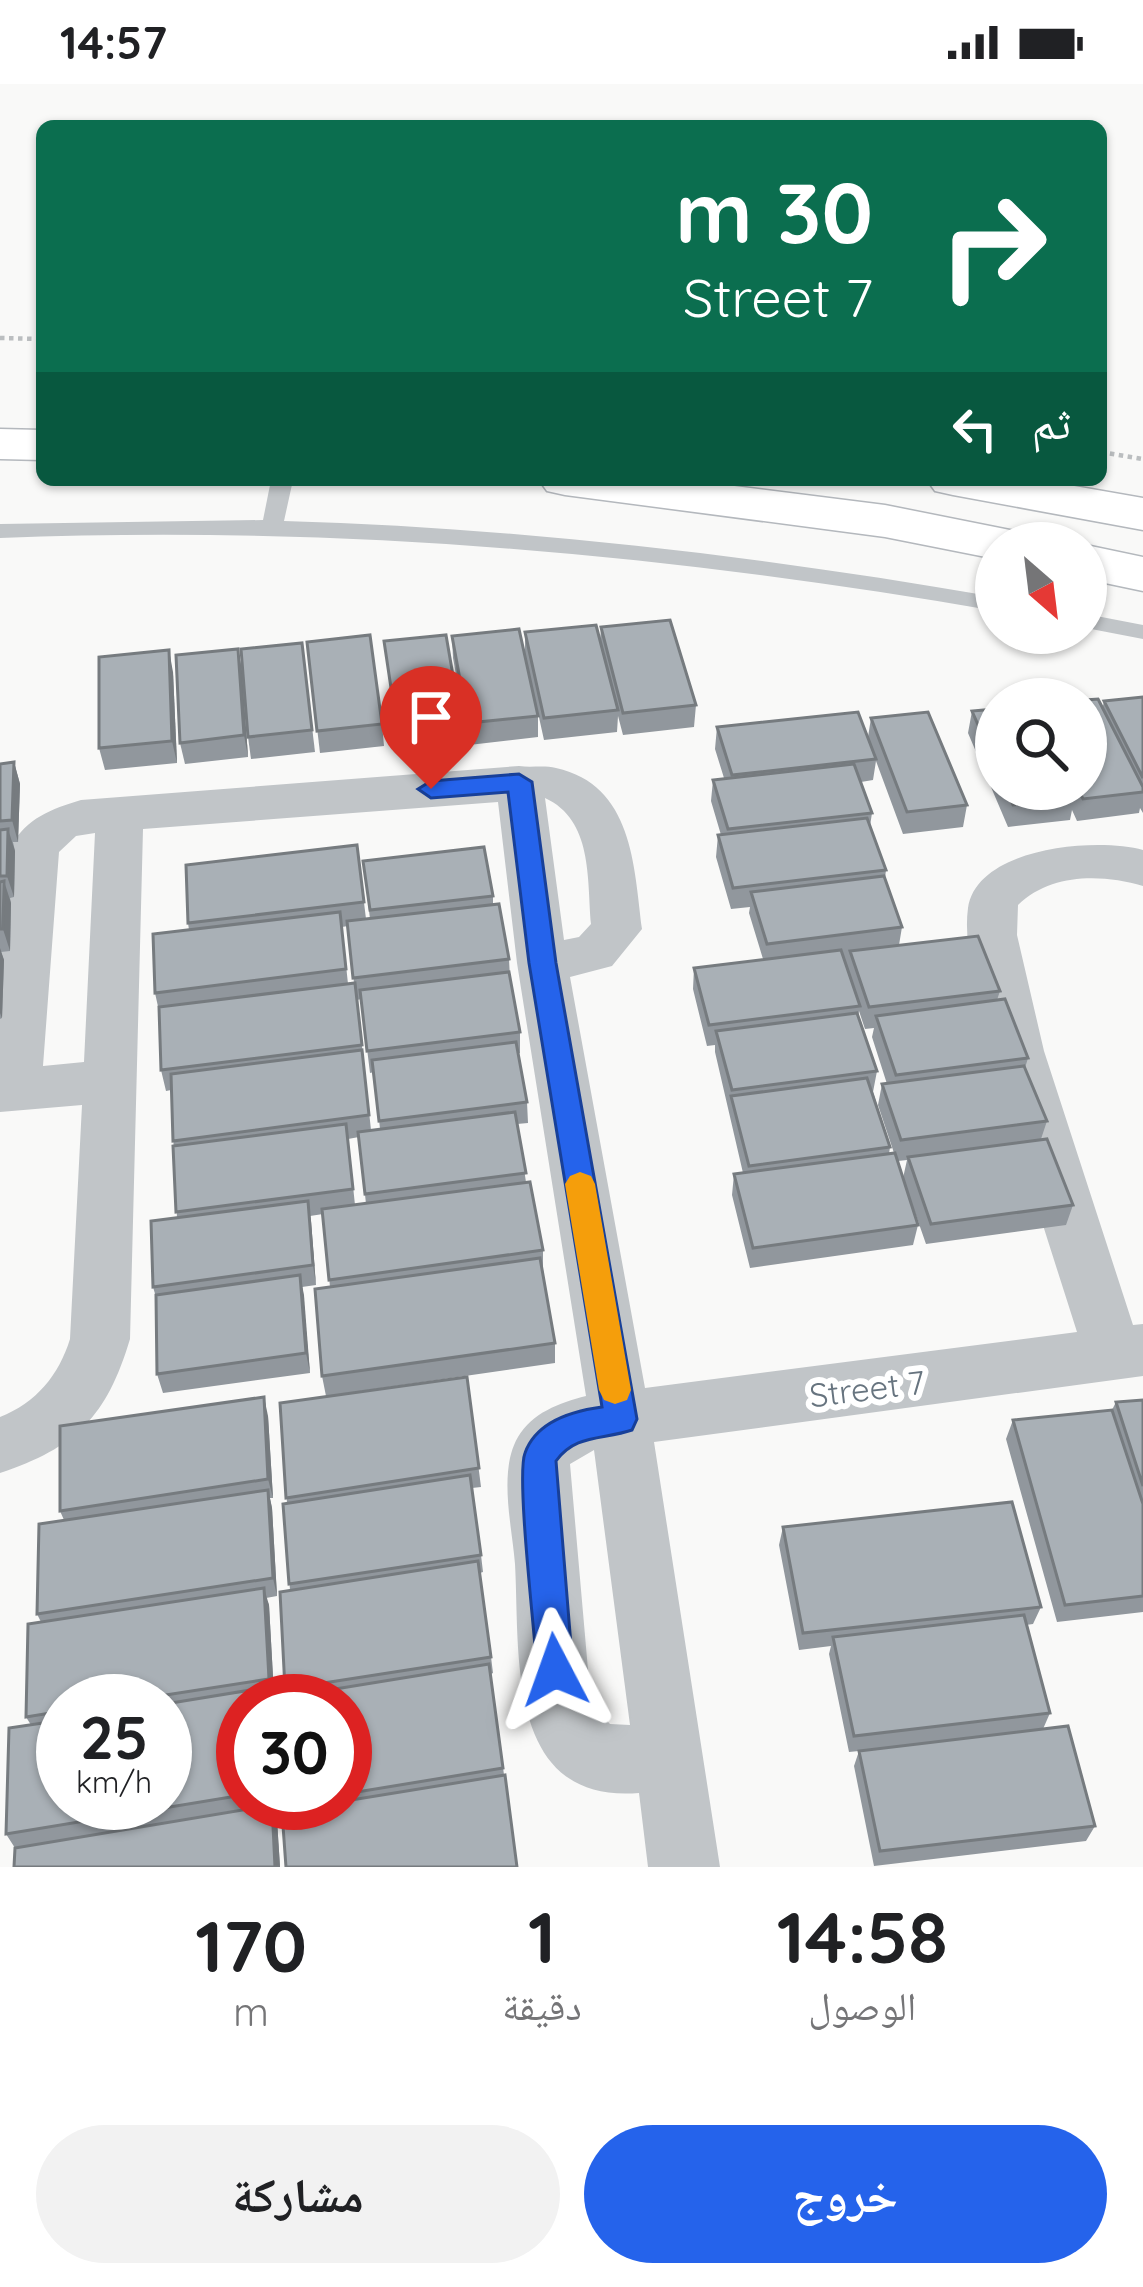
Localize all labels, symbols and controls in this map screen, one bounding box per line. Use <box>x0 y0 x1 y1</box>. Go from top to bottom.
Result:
text: 14:57 <box>60 14 167 70</box>
text: 30 m <box>675 159 873 264</box>
icon: right <box>915 168 1071 324</box>
text: Street 7 <box>683 263 873 331</box>
text: ثم <box>1032 394 1071 450</box>
icon: left <box>942 396 1008 462</box>
north arrow <box>975 522 1107 654</box>
map controls <box>975 522 1107 810</box>
pin <box>380 666 482 789</box>
button: search <box>975 678 1107 810</box>
icon: arrive <box>398 684 464 750</box>
street label: Street 7 <box>807 1361 927 1415</box>
position arrow <box>492 1607 618 1733</box>
speed limit sign: 30 <box>216 1674 372 1830</box>
text: 25 <box>80 1699 148 1774</box>
text: km/h <box>76 1763 152 1801</box>
text: 1 <box>528 1891 556 1981</box>
text: 14:58 <box>777 1891 948 1981</box>
text: 170 <box>195 1900 307 1990</box>
text: دقيقة <box>502 1981 582 2030</box>
text: الوصول <box>808 1981 916 2030</box>
text: m <box>233 1987 269 2036</box>
button: مشاركة <box>36 2125 560 2263</box>
button: خروج <box>584 2125 1107 2263</box>

